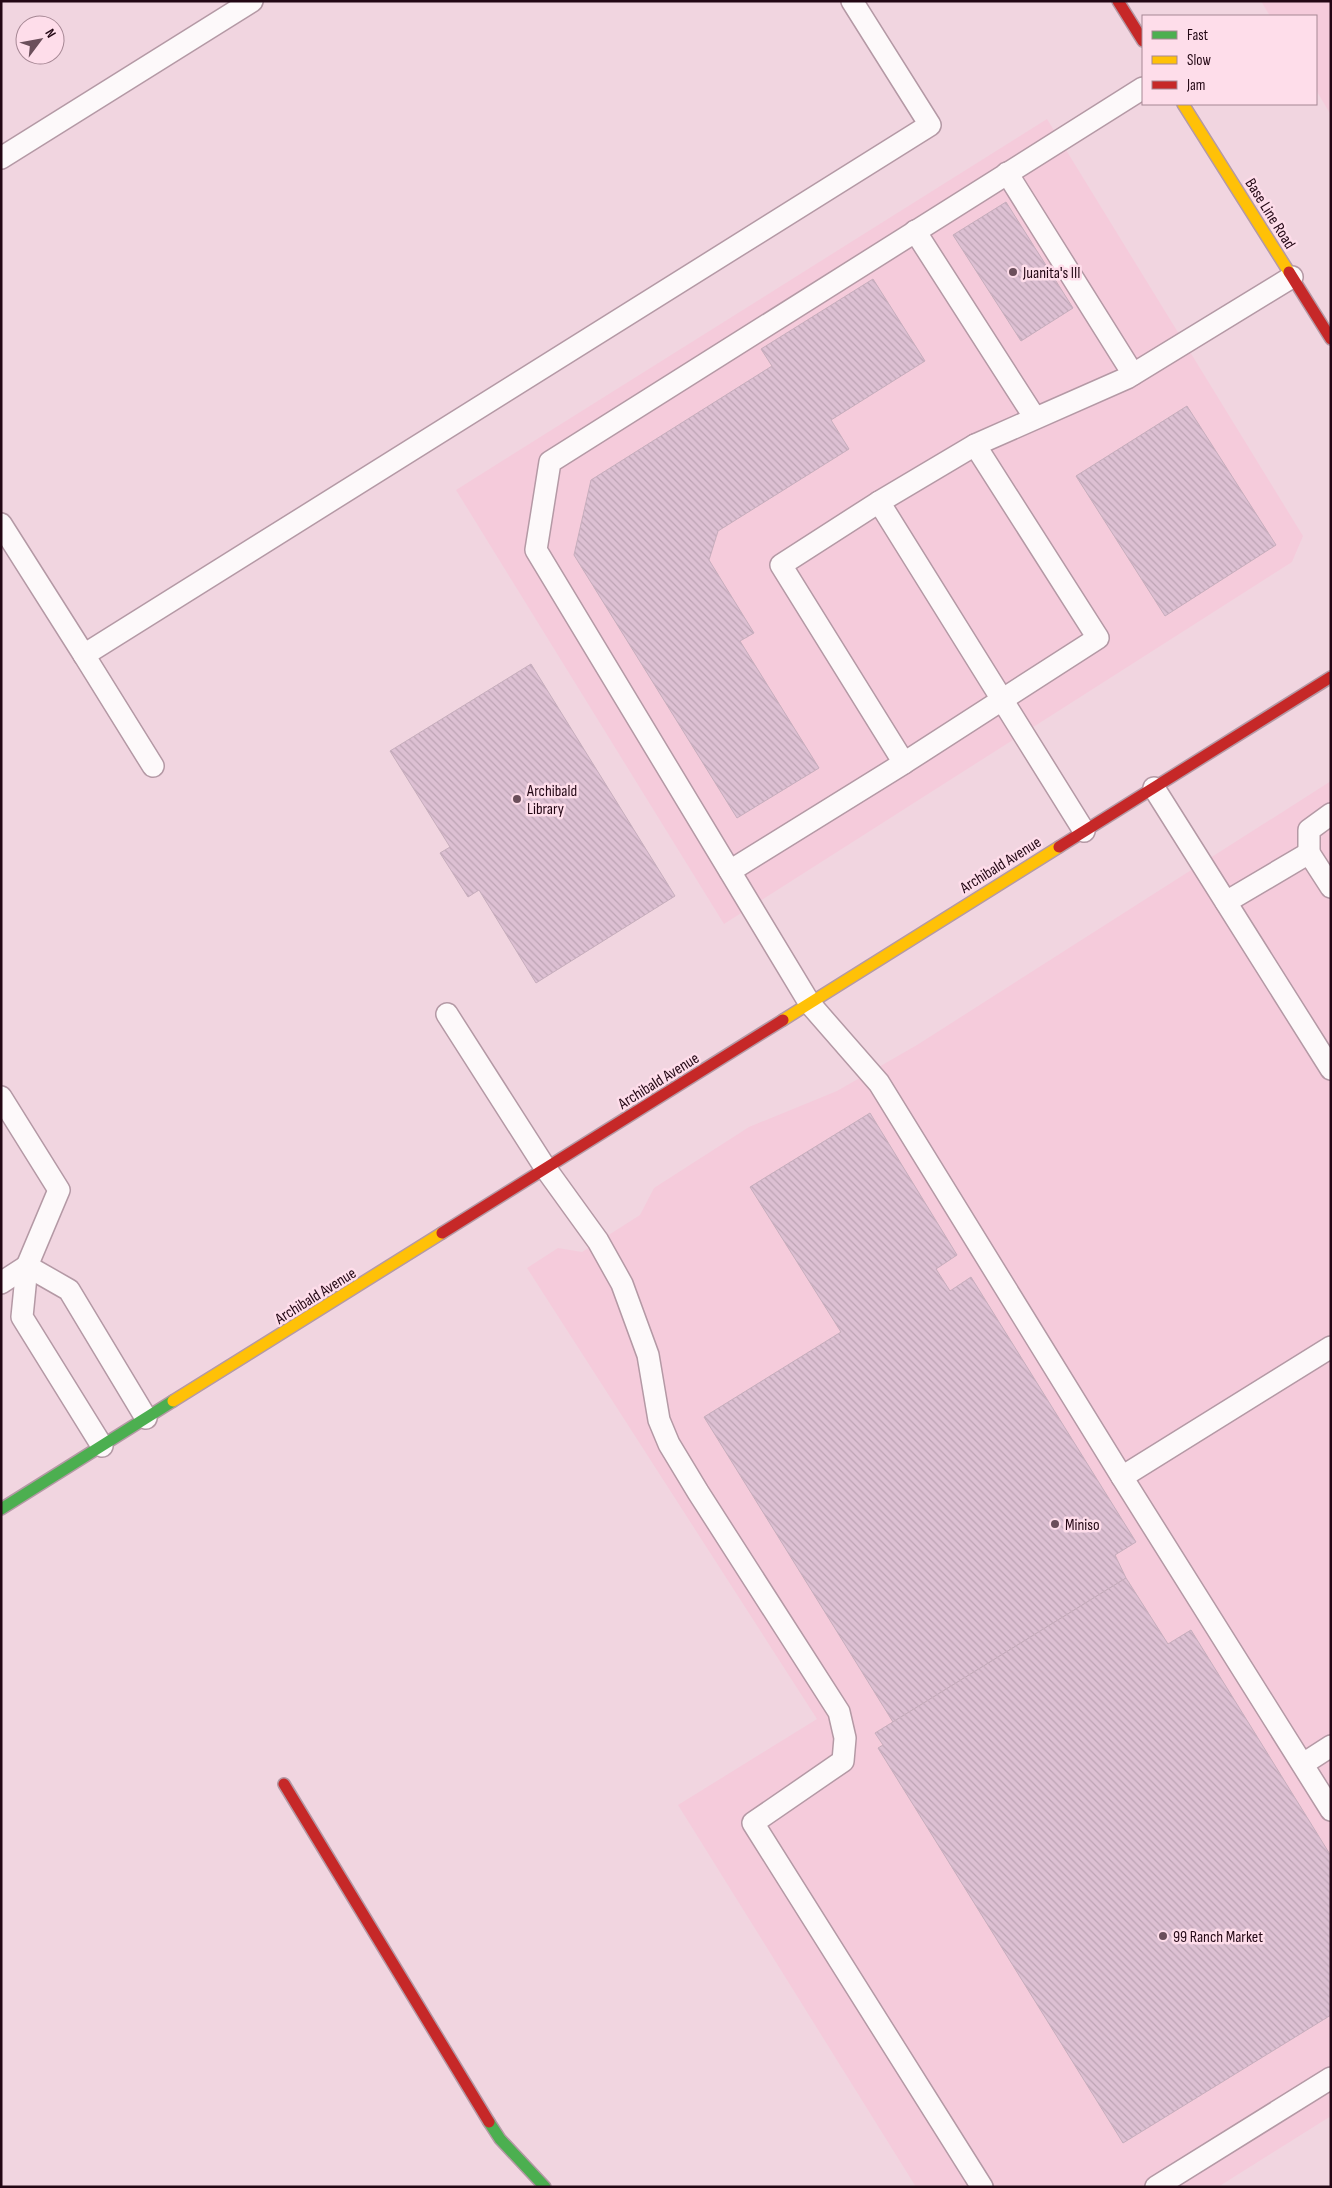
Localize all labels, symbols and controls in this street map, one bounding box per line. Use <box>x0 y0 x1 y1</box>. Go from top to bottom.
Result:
north arrow <box>15 15 65 65</box>
legend <box>1142 15 1317 105</box>
text: N <box>41 26 60 41</box>
text: Fast <box>1187 26 1209 45</box>
text: Slow <box>1187 51 1211 70</box>
text: Jam <box>1186 76 1205 95</box>
street label: Base Line Road <box>1241 175 1299 253</box>
place label: Juanita's III <box>1022 264 1080 283</box>
marker: Juanita's III <box>1007 266 1019 278</box>
place label: Archibald Library <box>526 782 577 819</box>
marker: Archibald Library <box>511 793 523 805</box>
street label: Archibald Avenue <box>956 833 1045 898</box>
street label: Archibald Avenue <box>614 1049 703 1114</box>
street label: Archibald Avenue <box>271 1264 360 1329</box>
place label: Miniso <box>1065 1516 1100 1535</box>
marker: Miniso <box>1049 1518 1061 1530</box>
place label: 99 Ranch Market <box>1173 1928 1263 1947</box>
marker: 99 Ranch Market <box>1157 1930 1169 1942</box>

